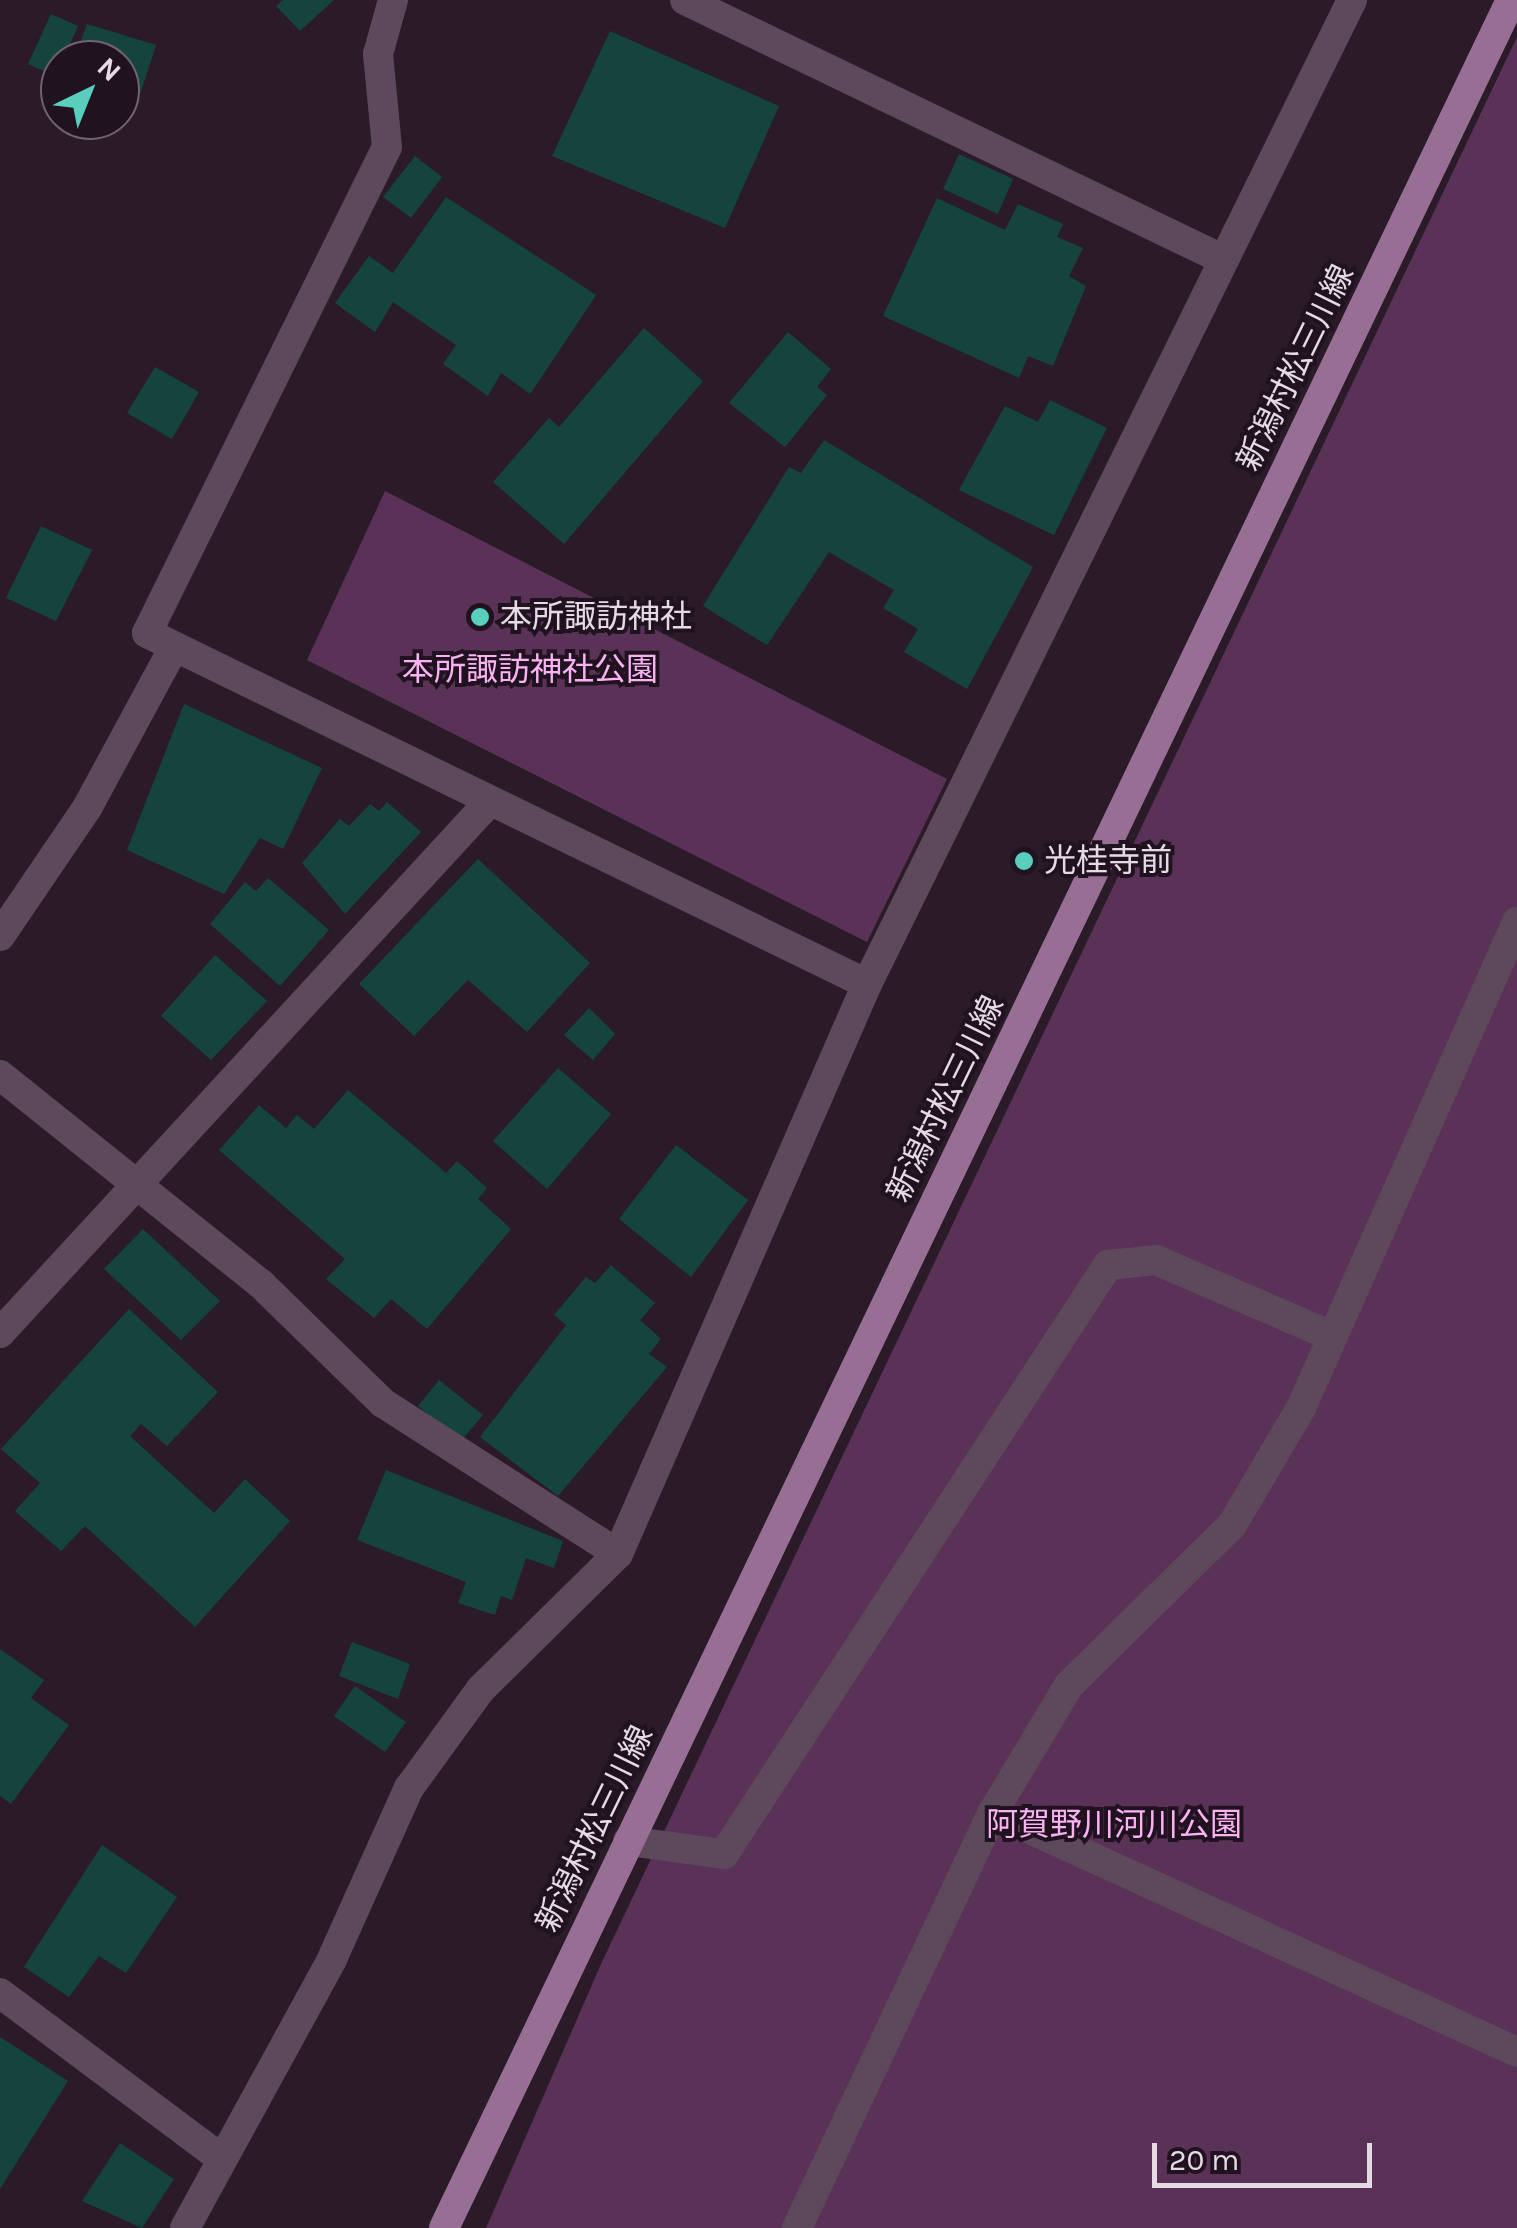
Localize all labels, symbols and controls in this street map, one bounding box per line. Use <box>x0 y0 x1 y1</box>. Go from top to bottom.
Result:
north arrow <box>40 40 140 140</box>
text: N <box>91 50 128 88</box>
street label: 新潟村松三川線 <box>1230 259 1362 477</box>
place label: 本所諏訪神社 <box>500 598 692 636</box>
marker: 本所諏訪神社 <box>469 606 491 628</box>
park label: 本所諏訪神社公園 <box>402 651 658 689</box>
place label: 光桂寺前 <box>1044 842 1172 880</box>
marker: 光桂寺前 <box>1013 850 1035 872</box>
street label: 新潟村松三川線 <box>880 990 1012 1208</box>
street label: 新潟村松三川線 <box>529 1720 661 1938</box>
park label: 阿賀野川河川公園 <box>986 1806 1242 1844</box>
scale bar <box>1157 2123 1377 2185</box>
text: 20 m <box>1169 2142 1239 2178</box>

